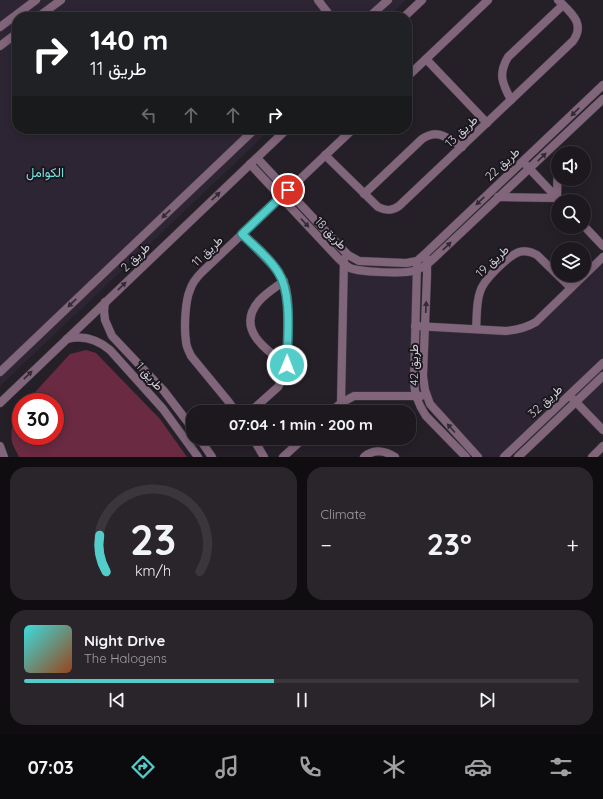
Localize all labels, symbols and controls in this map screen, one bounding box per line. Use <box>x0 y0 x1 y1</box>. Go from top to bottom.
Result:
text: 140 m <box>90 22 168 57</box>
icon: right <box>24 28 76 80</box>
text: طريق 11 <box>90 57 146 80</box>
icon: left <box>138 104 160 126</box>
icon: ahead <box>180 104 202 126</box>
icon: ahead <box>222 104 244 126</box>
icon: right <box>264 104 286 126</box>
one-way arrow <box>570 107 580 117</box>
street label: طريق 13 <box>441 112 481 151</box>
street label: طريق 22 <box>482 144 523 185</box>
map controls <box>551 146 591 282</box>
button: sound <box>551 146 591 186</box>
one-way arrow <box>537 152 547 161</box>
district label: الكوامل <box>26 164 64 181</box>
pin <box>271 173 305 207</box>
icon: arrive <box>277 179 299 201</box>
one-way arrow <box>211 191 221 201</box>
button: search <box>551 194 591 234</box>
one-way arrow <box>475 197 485 206</box>
one-way arrow <box>161 209 171 219</box>
street label: طريق 18 <box>311 214 350 253</box>
one-way arrow <box>300 218 310 228</box>
street label: طريق 11 <box>188 232 227 270</box>
street label: طريق 2 <box>117 239 154 275</box>
one-way arrow <box>442 241 452 250</box>
street label: طريق 19 <box>472 242 513 281</box>
button: layers <box>551 242 591 282</box>
one-way arrow <box>117 281 127 291</box>
one-way arrow <box>67 299 77 308</box>
one-way arrow <box>423 300 429 313</box>
position arrow <box>266 344 308 386</box>
street label: طريق 42 <box>406 344 422 386</box>
street label: طريق 1 <box>133 359 167 394</box>
one-way arrow <box>23 371 33 380</box>
street label: طريق 32 <box>525 381 566 421</box>
speed limit sign: 30 <box>12 393 64 445</box>
text: 07:04 · 1 min · 200 m <box>229 415 373 434</box>
one-way arrow <box>447 423 456 433</box>
text: Climate <box>321 506 366 522</box>
text: 23 <box>130 512 176 564</box>
text: 23° <box>427 525 472 563</box>
text: − <box>321 531 332 559</box>
text: + <box>567 531 579 559</box>
text: km/h <box>135 561 171 579</box>
text: Night Drive <box>84 631 165 650</box>
text: The Halogens <box>84 650 167 666</box>
icon: previous <box>106 689 128 711</box>
icon: pause <box>291 689 313 711</box>
icon: next <box>476 689 498 711</box>
icon: directions <box>129 753 157 781</box>
icon: music <box>213 753 241 781</box>
icon: phone <box>296 753 324 781</box>
icon: climate <box>380 753 408 781</box>
icon: car <box>464 753 492 781</box>
icon: filters <box>547 753 575 781</box>
text: 07:03 <box>28 756 74 779</box>

